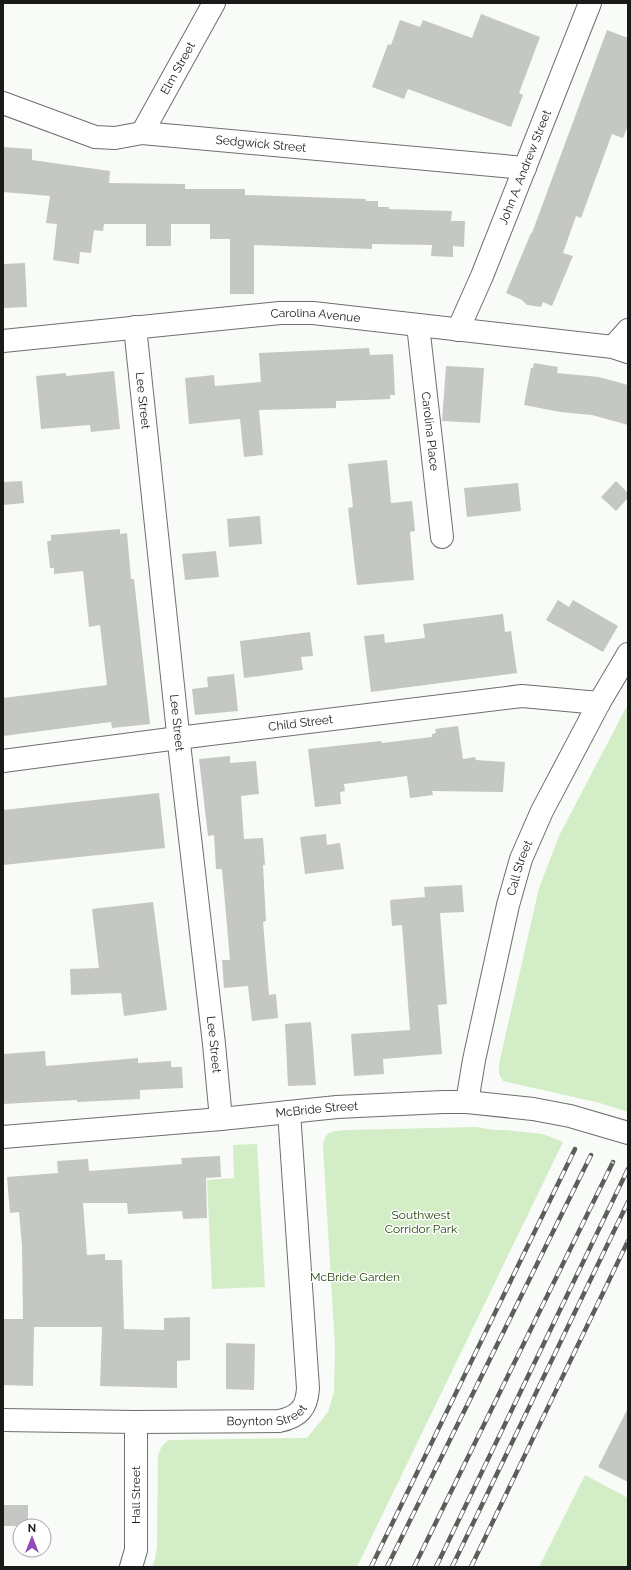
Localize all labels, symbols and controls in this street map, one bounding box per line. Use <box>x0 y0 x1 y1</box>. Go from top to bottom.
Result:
street label: Elm Street <box>158 40 198 97</box>
street label: John A. Andrew Street <box>496 108 554 227</box>
street label: Sedgwick Street <box>215 133 307 155</box>
street label: Carolina Avenue <box>270 306 361 325</box>
street label: Lee Street <box>133 371 153 430</box>
street label: Carolina Place <box>419 391 441 472</box>
street label: Lee Street <box>167 694 187 752</box>
street label: Child Street <box>267 712 334 734</box>
street label: Call Street <box>504 838 535 897</box>
street label: Lee Street <box>204 1015 224 1074</box>
street label: McBride Street <box>275 1099 358 1120</box>
park label: Southwest Corridor Park <box>385 1208 458 1236</box>
park label: McBride Garden <box>310 1270 400 1284</box>
street label: Boynton Street <box>227 1402 310 1428</box>
street label: Hall Street <box>129 1466 143 1524</box>
north arrow <box>12 1518 52 1558</box>
text: N <box>28 1522 36 1535</box>

